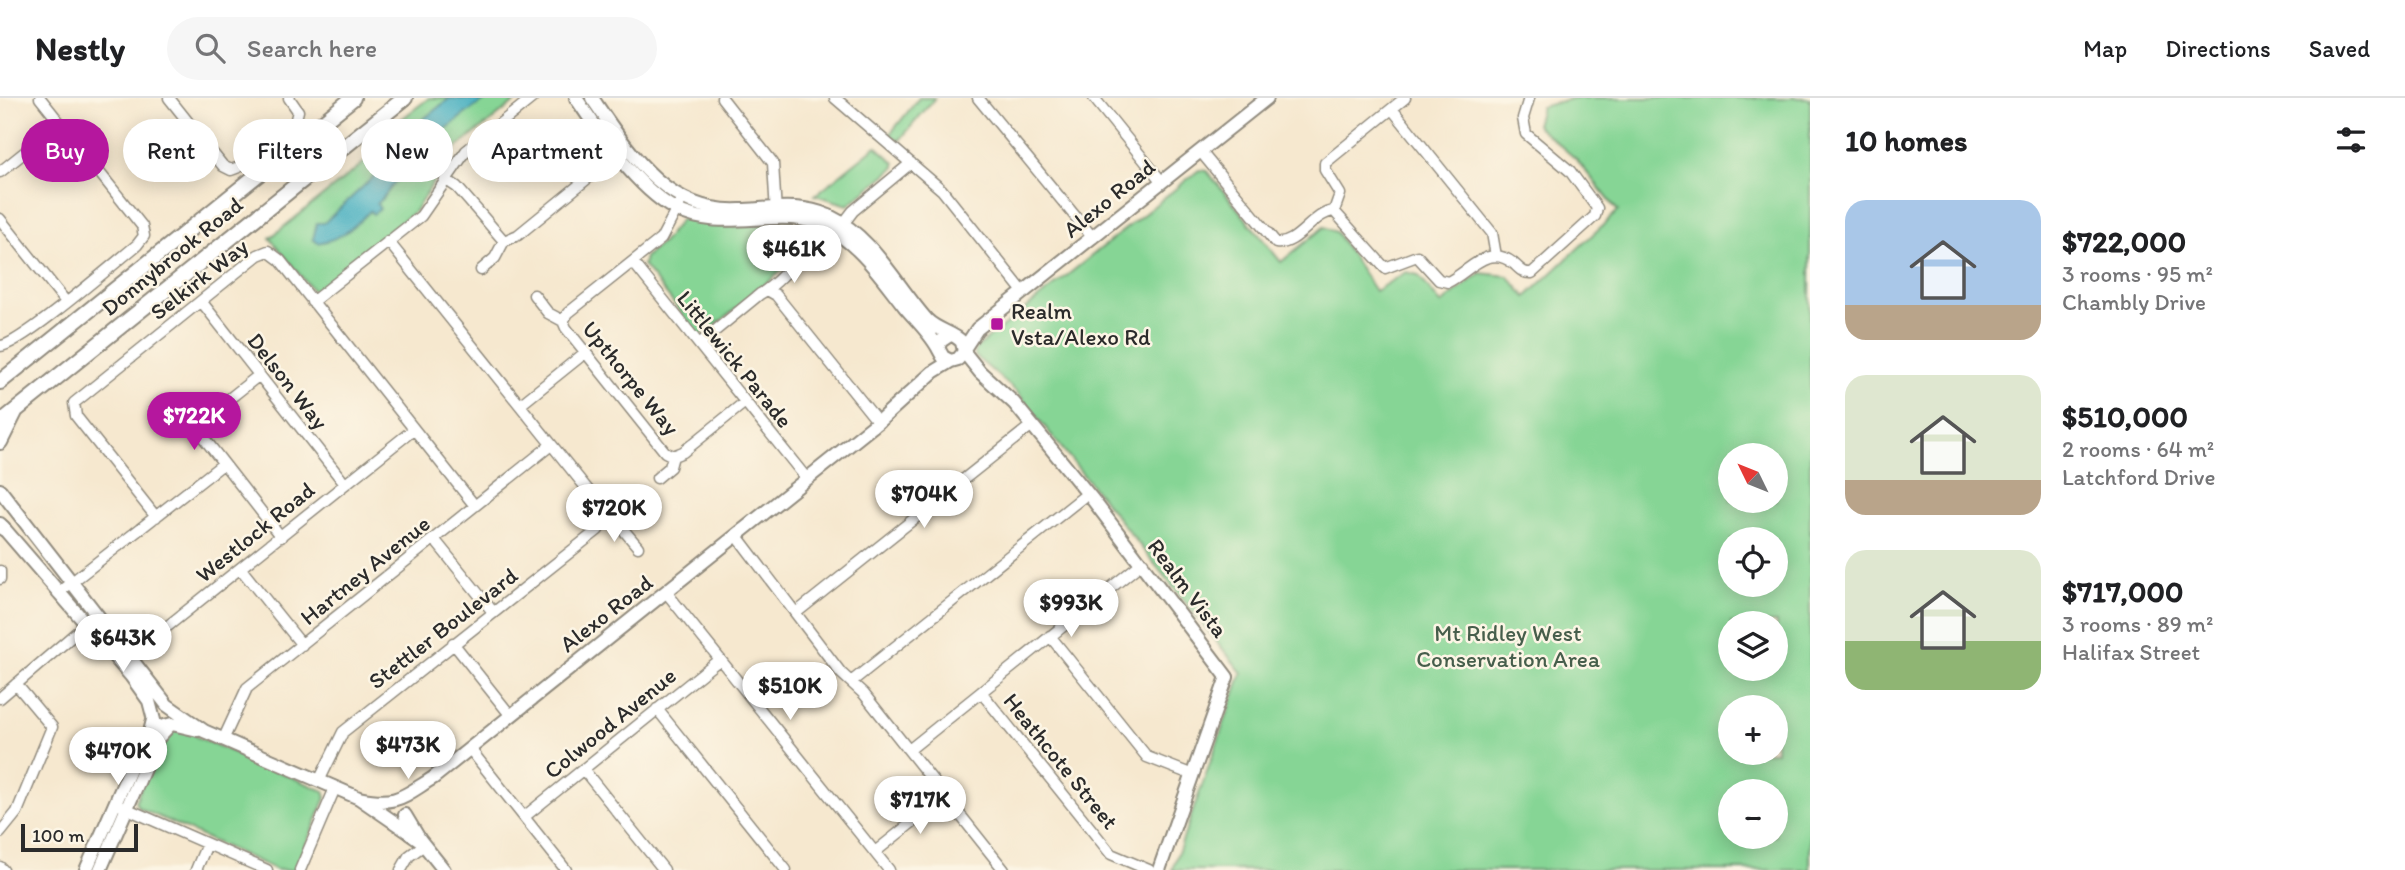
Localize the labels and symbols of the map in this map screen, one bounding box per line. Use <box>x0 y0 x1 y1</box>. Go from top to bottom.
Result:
street label: Alexo Road <box>1057 152 1161 243</box>
street label: Donnybrook Road <box>96 190 249 322</box>
pin: $461K <box>745 226 843 285</box>
street label: Selkirk Way <box>144 232 254 326</box>
street label: Littlewick Parade <box>671 285 799 433</box>
place label: Realm Vsta/Alexo Rd <box>1011 297 1151 351</box>
street label: Upthorpe Way <box>576 315 686 441</box>
marker: Realm Vsta/Alexo Rd <box>989 316 1005 332</box>
street label: Delson Way <box>241 327 335 435</box>
pin: $722K <box>145 392 243 452</box>
north arrow <box>1718 443 1788 513</box>
pin: $704K <box>875 470 973 530</box>
street label: Westlock Road <box>190 475 320 588</box>
pin: $720K <box>565 484 663 544</box>
street label: Hartney Avenue <box>295 509 435 631</box>
street label: Realm Vista <box>1142 533 1234 643</box>
street label: Stettler Boulevard <box>363 561 523 695</box>
street label: Alexo Road <box>554 568 658 658</box>
pin: $993K <box>1022 580 1120 639</box>
pin: $643K <box>74 614 172 674</box>
park label: Mt Ridley West Conservation Area <box>1416 619 1600 673</box>
street label: Colwood Avenue <box>538 661 682 785</box>
pin: $510K <box>741 662 839 722</box>
street label: Heathcote Street <box>998 687 1124 835</box>
pin: $473K <box>359 722 457 781</box>
pin: $470K <box>69 728 167 787</box>
pin: $717K <box>871 776 969 836</box>
scale bar <box>21 821 138 853</box>

